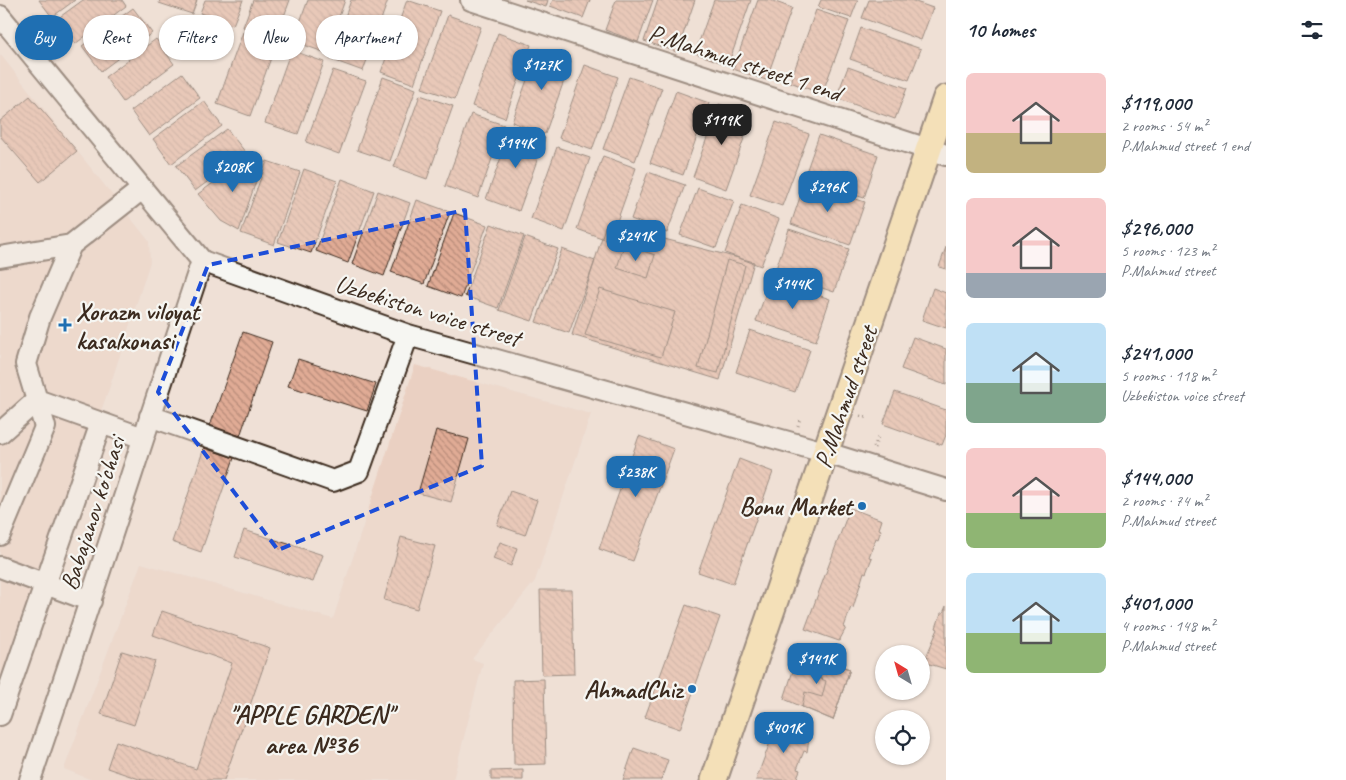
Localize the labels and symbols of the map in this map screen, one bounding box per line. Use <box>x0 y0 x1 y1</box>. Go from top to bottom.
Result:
street label: P.Mahmud street 1 end <box>644 17 849 110</box>
pin: $127K <box>507 48 577 91</box>
pin: $119K <box>687 104 757 146</box>
pin: $194K <box>481 126 551 169</box>
pin: $208K <box>198 150 268 193</box>
pin: $296K <box>793 170 863 213</box>
pin: $241K <box>601 220 671 262</box>
street label: Uzbekiston voice street <box>331 268 527 355</box>
pin: $144K <box>758 268 828 310</box>
place label: Xorazm viloyat kasalxonasi <box>76 296 202 357</box>
marker: Xorazm viloyat kasalxonasi <box>58 318 72 332</box>
street label: P.Mahmud street <box>807 320 886 472</box>
street label: Babajanov ko'chasi <box>53 429 134 594</box>
pin: $238K <box>601 456 671 498</box>
place label: Bonu Market <box>739 491 855 523</box>
marker: Bonu Market <box>856 500 868 512</box>
pin: $141K <box>782 642 852 685</box>
north arrow <box>875 645 930 700</box>
place label: AhmadChiz <box>584 674 685 706</box>
marker: AhmadChiz <box>686 683 698 695</box>
district label: "APPLE GARDEN" area №36 <box>229 698 399 761</box>
pin: $401K <box>749 712 819 754</box>

